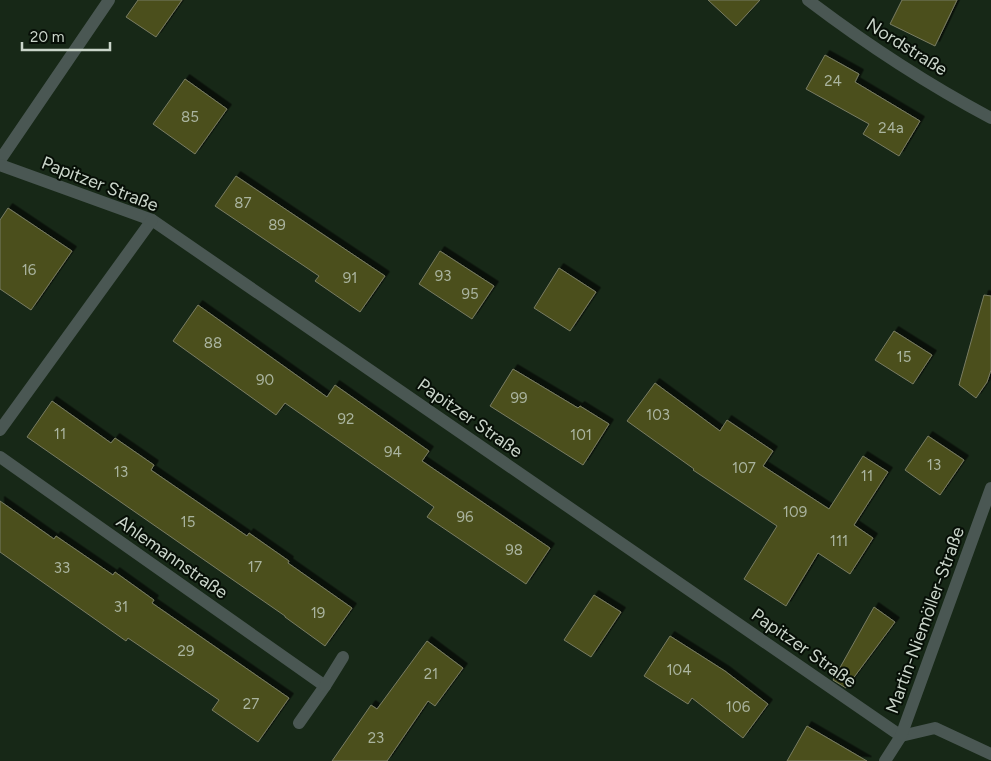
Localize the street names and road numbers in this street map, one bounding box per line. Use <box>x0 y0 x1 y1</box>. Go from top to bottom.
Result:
street label: Nordstraße <box>862 13 952 81</box>
street label: Papitzer Straße <box>38 152 162 216</box>
street label: Papitzer Straße <box>413 374 527 462</box>
street label: Ahlemannstraße <box>112 510 232 604</box>
street label: Martin-Niemöller-Straße <box>881 523 969 716</box>
street label: Papitzer Straße <box>747 604 861 692</box>

